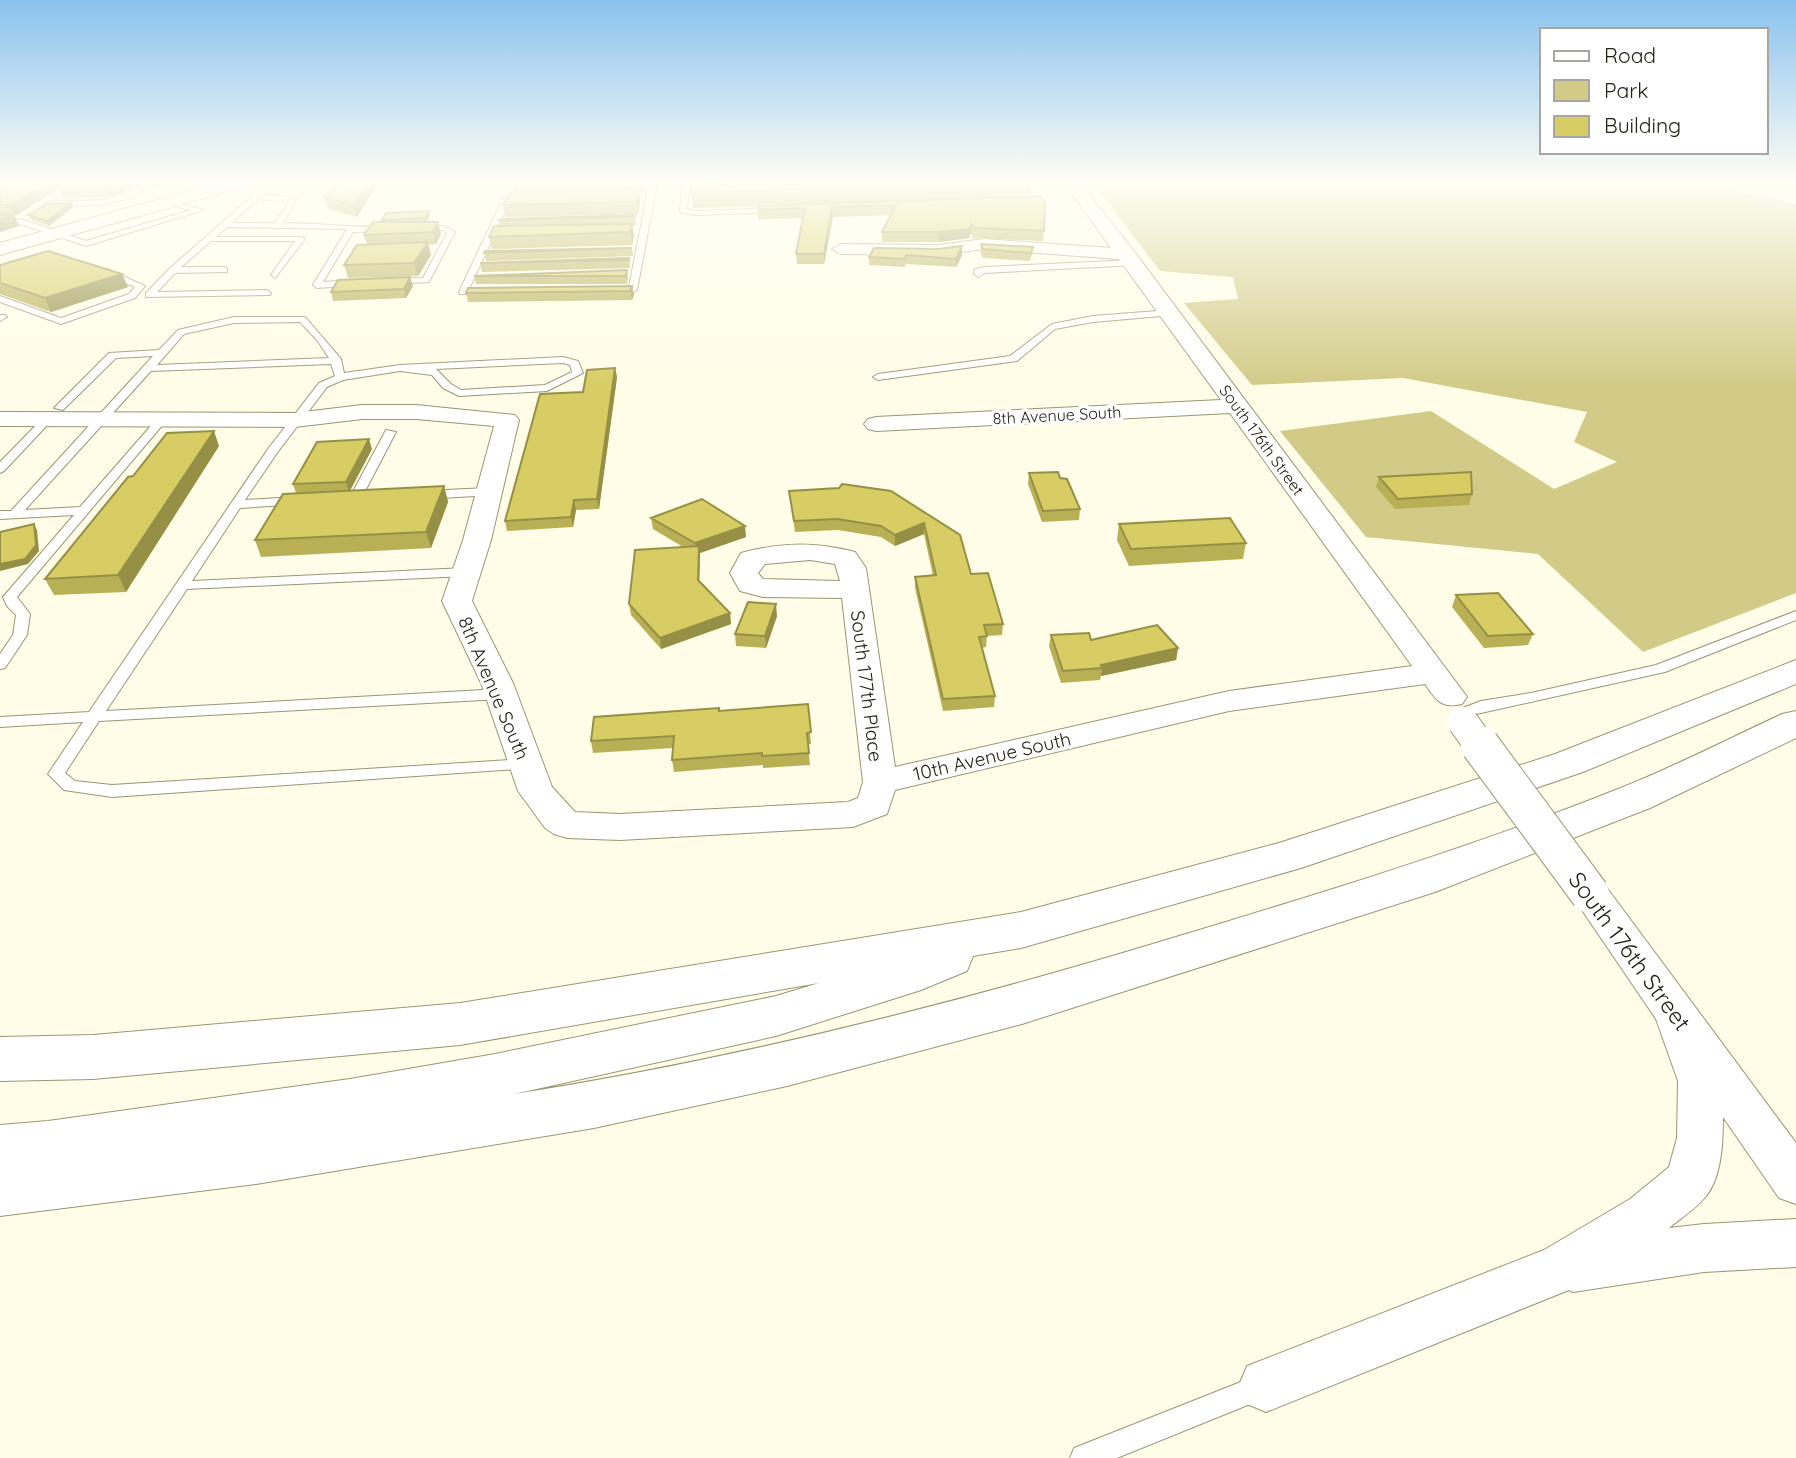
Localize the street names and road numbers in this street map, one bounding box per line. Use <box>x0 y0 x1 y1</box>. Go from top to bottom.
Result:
street label: South 176th Street <box>1215 381 1309 499</box>
street label: 8th Avenue South <box>992 402 1122 428</box>
street label: South 177th Place <box>846 609 888 763</box>
street label: 8th Avenue South <box>453 613 535 763</box>
street label: 10th Avenue South <box>911 726 1073 786</box>
street label: South 176th Street <box>1563 866 1697 1036</box>

